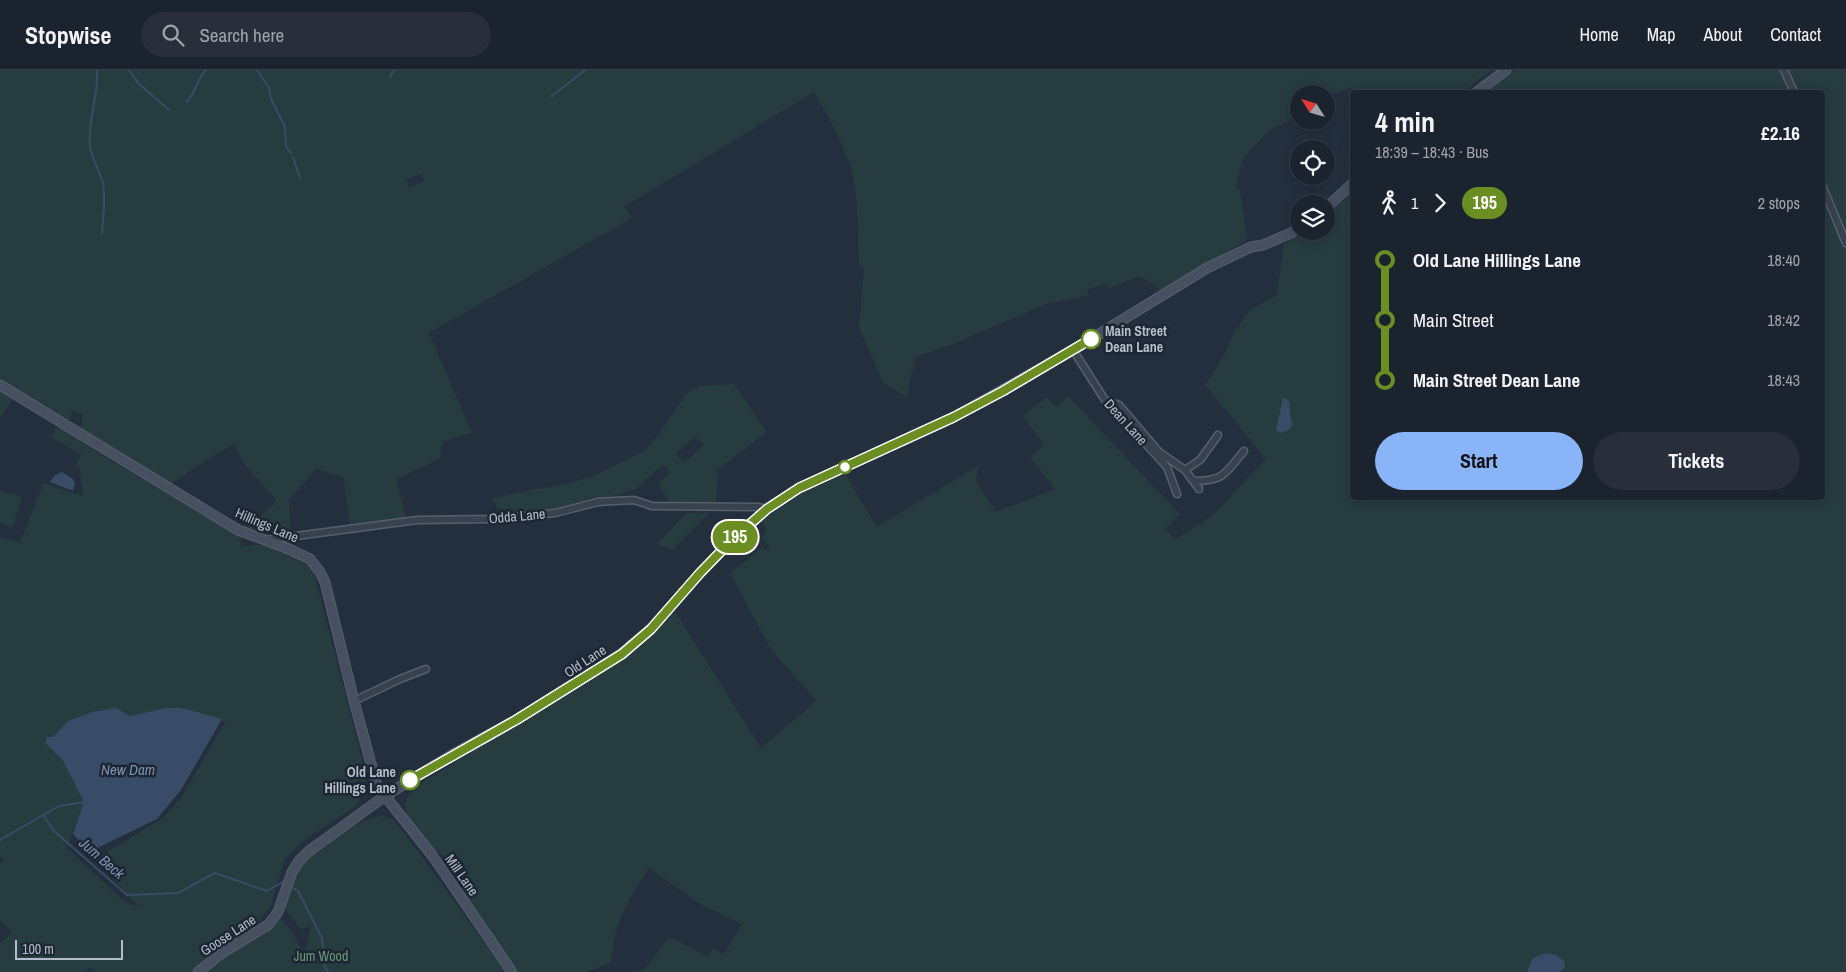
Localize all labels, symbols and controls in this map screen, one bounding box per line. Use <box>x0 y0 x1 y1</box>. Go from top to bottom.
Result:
search box <box>141 12 491 57</box>
text: Stopwise <box>25 19 111 51</box>
icon: search <box>159 21 187 49</box>
text: Search here <box>199 22 284 48</box>
text: Home <box>1579 22 1619 47</box>
text: Map <box>1647 22 1676 47</box>
text: About <box>1704 22 1742 47</box>
text: Contact <box>1770 22 1821 47</box>
north arrow <box>1290 85 1335 130</box>
map controls <box>1290 85 1335 240</box>
text: 4 min <box>1375 103 1435 141</box>
text: £2.16 <box>1761 120 1800 146</box>
button: locate <box>1290 140 1335 185</box>
text: 18:39 – 18:43 · Bus <box>1375 141 1489 163</box>
icon: walk <box>1375 189 1403 217</box>
icon: forward <box>1426 189 1454 217</box>
text: 195 <box>1472 190 1497 215</box>
text: 1 <box>1411 192 1418 214</box>
text: 2 stops <box>1758 192 1800 214</box>
button: layers <box>1290 195 1335 240</box>
text: Old Lane Hillings Lane <box>1413 247 1581 273</box>
text: 18:40 <box>1767 249 1800 271</box>
text: Main Street <box>1413 307 1494 333</box>
text: 18:42 <box>1767 309 1800 331</box>
place label: Main Street Dean Lane <box>1105 322 1167 356</box>
marker: Main Street Dean Lane <box>1081 329 1101 349</box>
text: Main Street Dean Lane <box>1413 367 1580 393</box>
text: 18:43 <box>1767 369 1800 391</box>
street label: Dean Lane <box>1101 395 1151 449</box>
button: Start <box>1375 432 1583 490</box>
button: Tickets <box>1593 432 1800 490</box>
unlabelled marker <box>838 460 852 474</box>
street label: Hillings Lane <box>233 504 301 546</box>
street label: Odda Lane <box>488 505 546 527</box>
line badge: 195 <box>706 521 764 553</box>
text: 195 <box>723 524 747 549</box>
street label: Old Lane <box>561 641 609 681</box>
water label: New Dam <box>101 759 155 780</box>
place label: Old Lane Hillings Lane <box>325 763 396 797</box>
marker: Old Lane Hillings Lane <box>400 770 420 790</box>
water label: Jum Beck <box>74 832 130 884</box>
street label: Mill Lane <box>441 851 483 899</box>
street label: Goose Lane <box>197 910 259 960</box>
scale bar <box>15 937 122 960</box>
text: 100 m <box>22 940 54 958</box>
park label: Jum Wood <box>294 947 348 965</box>

